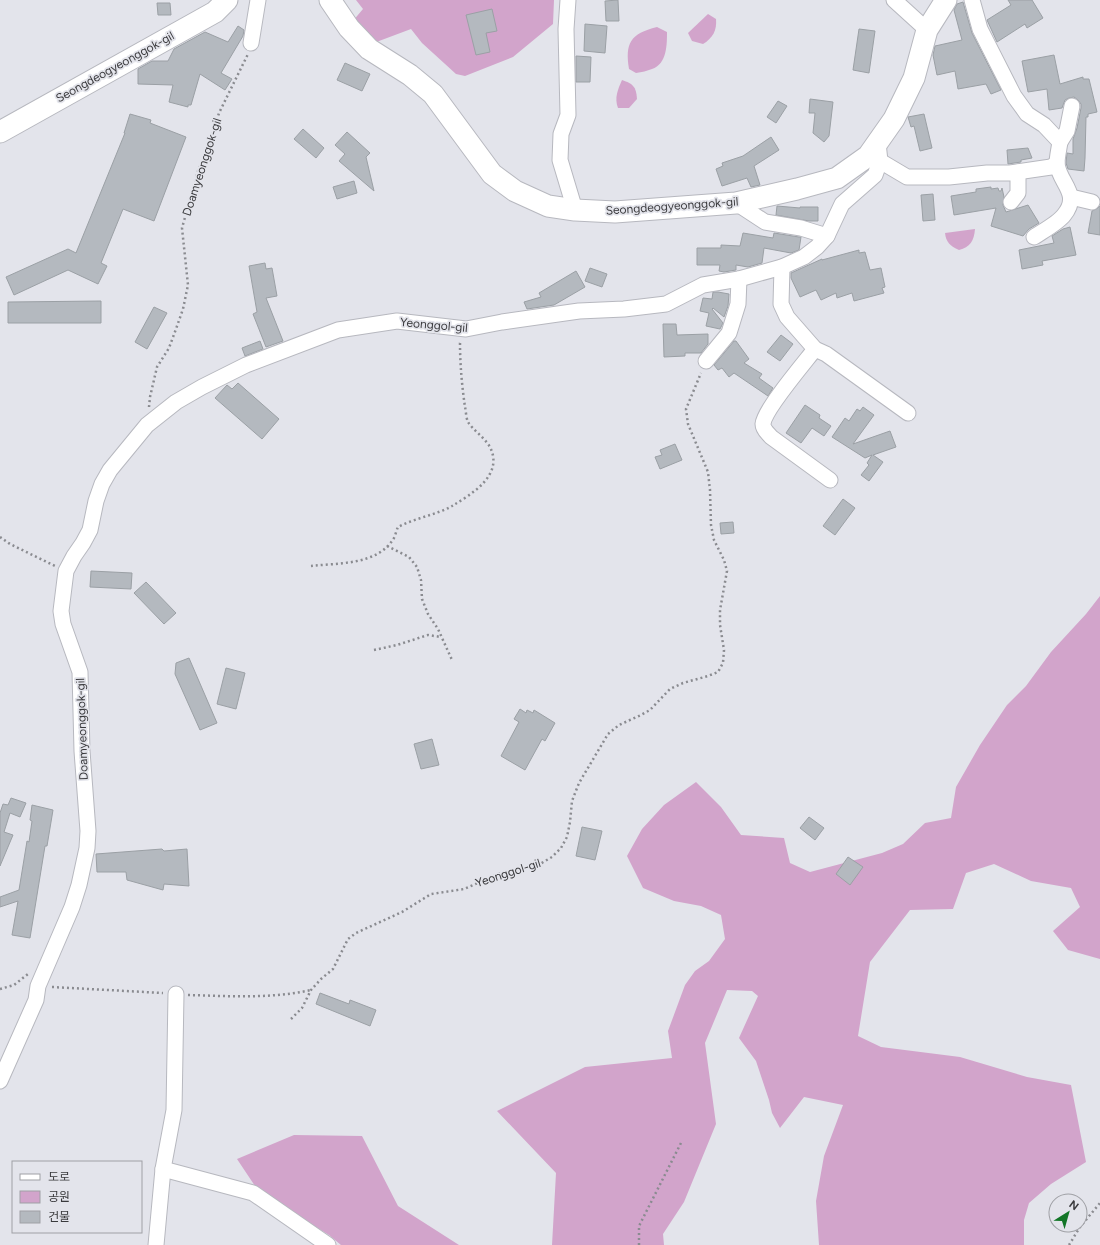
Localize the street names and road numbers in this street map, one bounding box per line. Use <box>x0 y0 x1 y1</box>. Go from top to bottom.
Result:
street label: Seongdeogyeonggok-gil <box>53 29 177 105</box>
street label: Doamyeonggok-gil <box>180 116 224 218</box>
street label: Seongdeogyeonggok-gil <box>605 194 739 218</box>
street label: Yeonggol-gil <box>400 315 468 335</box>
street label: Doamyeonggok-gil <box>73 678 91 780</box>
street label: Yeonggol-gil <box>474 856 542 890</box>

